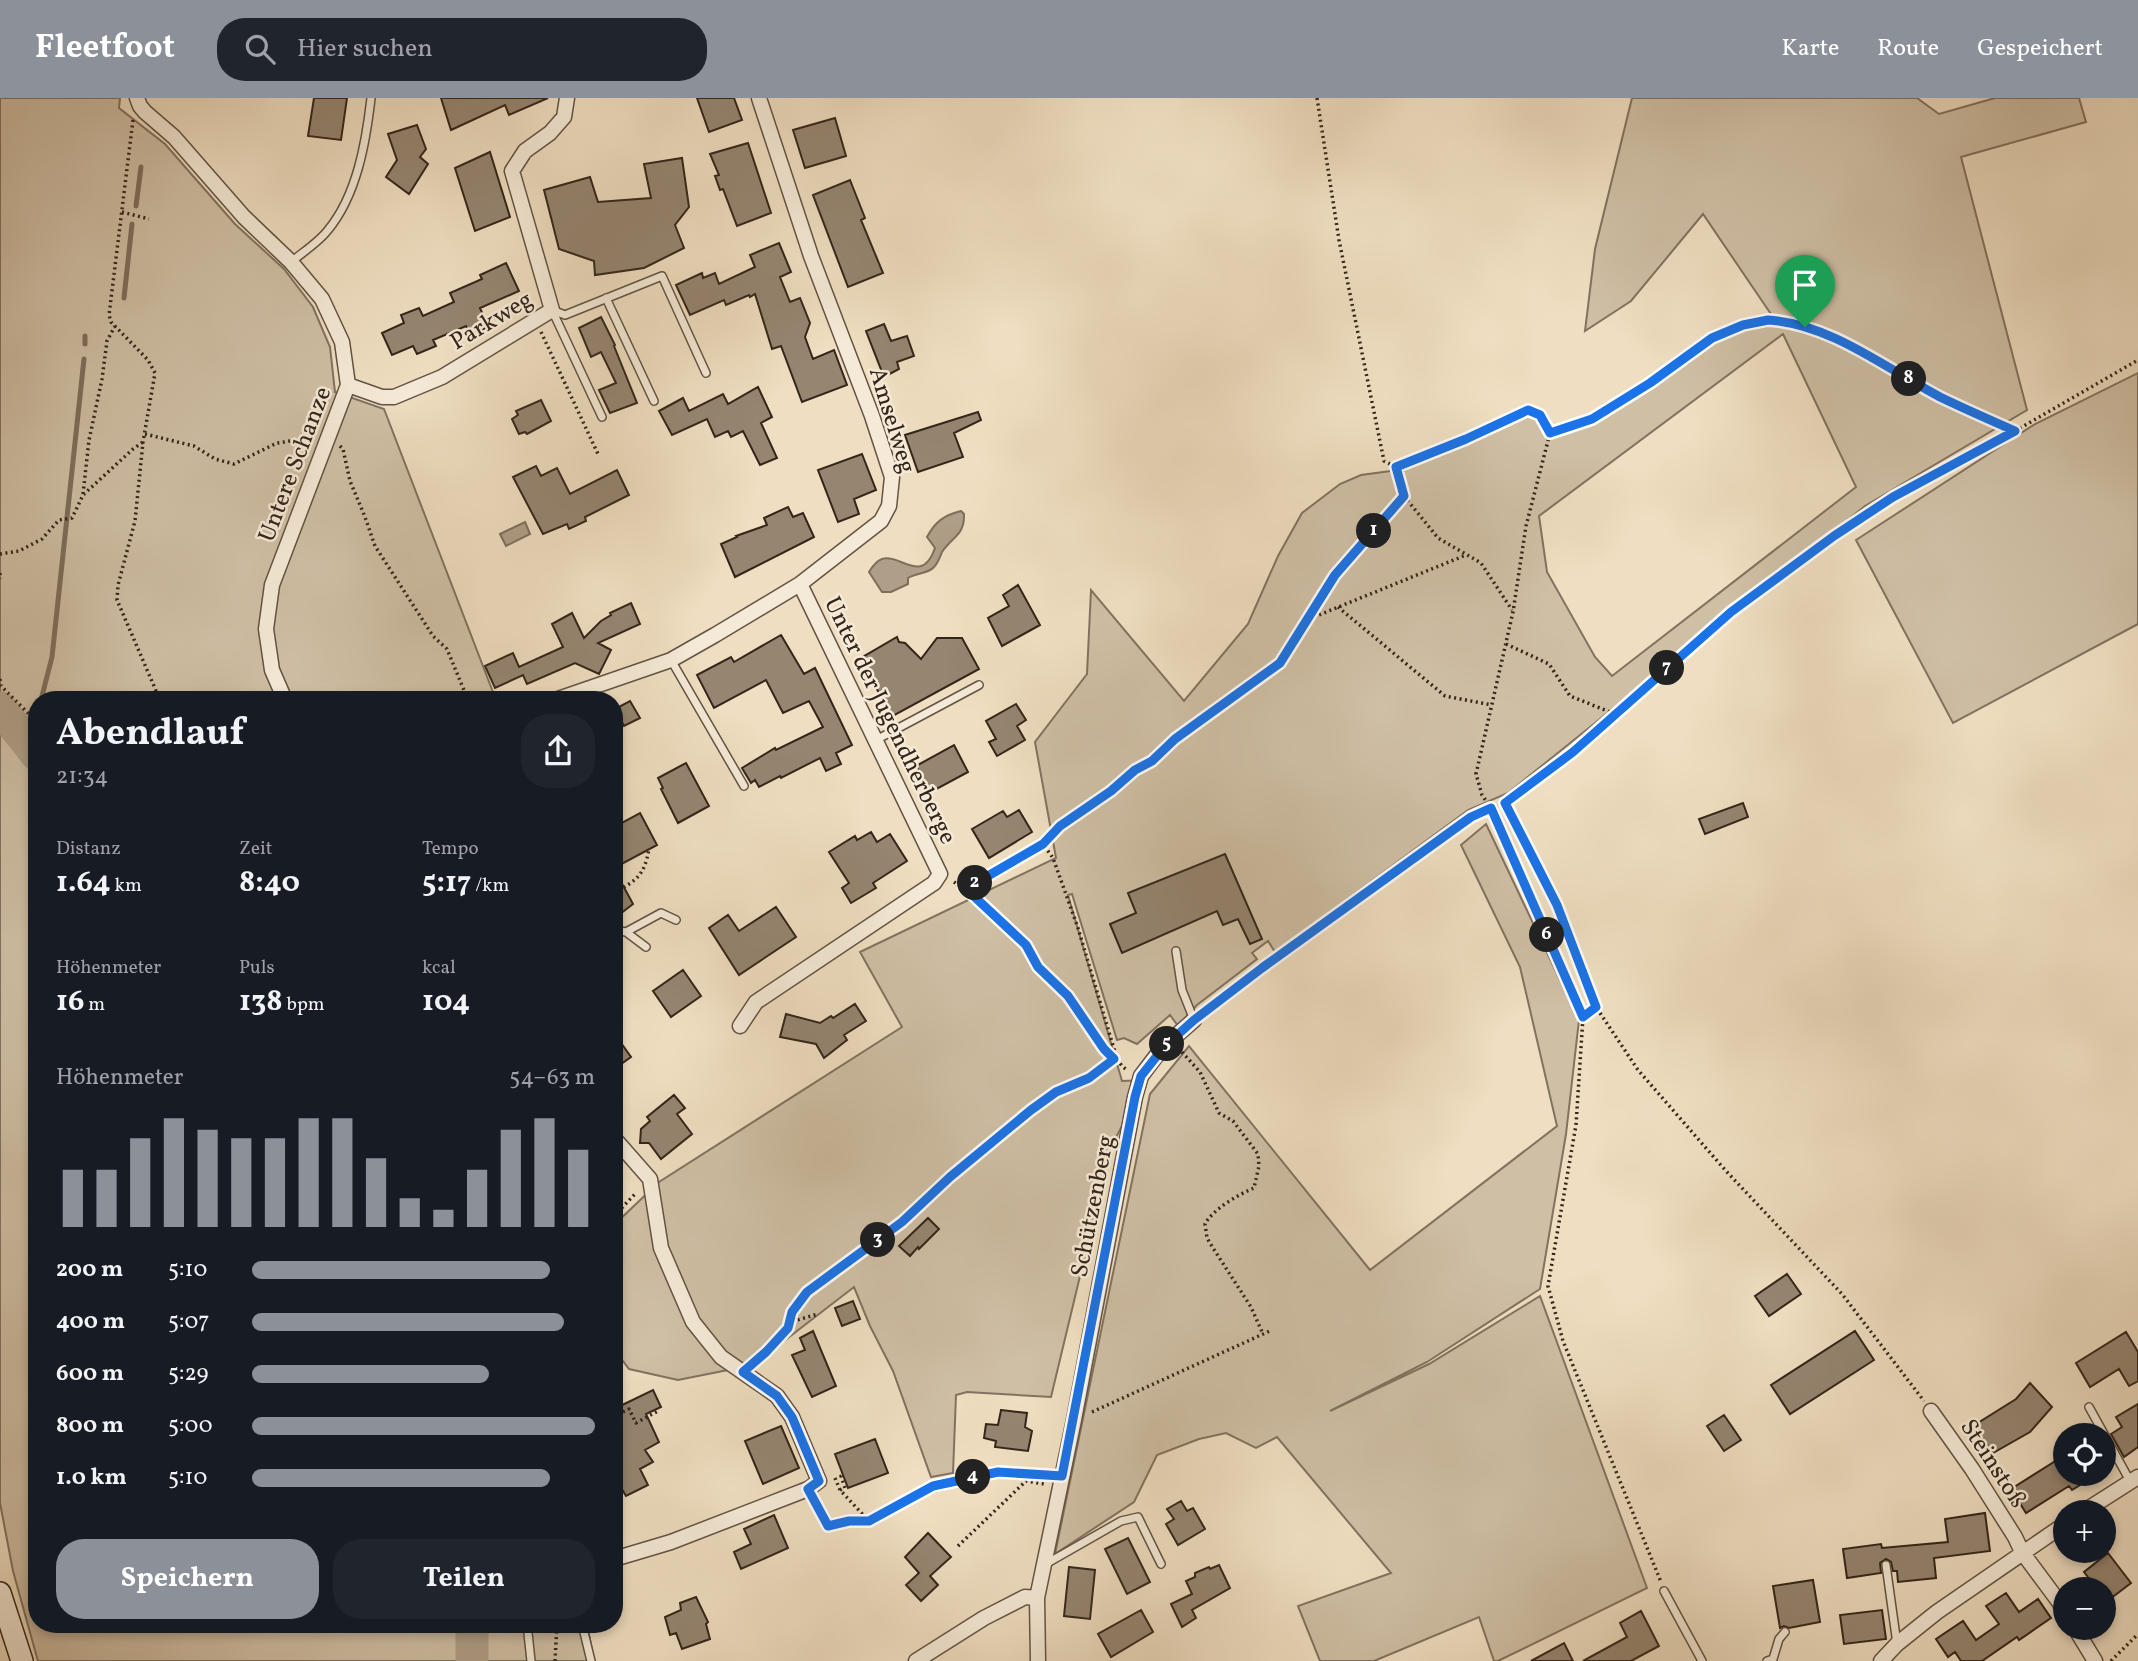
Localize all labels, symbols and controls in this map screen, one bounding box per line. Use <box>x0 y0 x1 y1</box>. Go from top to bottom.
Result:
search box <box>217 18 707 81</box>
text: Fleetfoot <box>35 26 175 72</box>
icon: search <box>241 30 279 68</box>
text: Hier suchen <box>297 31 433 67</box>
text: Karte <box>1782 32 1839 66</box>
text: Route <box>1877 32 1939 66</box>
text: Gespeichert <box>1977 32 2103 66</box>
pin <box>1775 255 1835 327</box>
icon: arrive <box>1786 266 1824 304</box>
street label: Parkweg <box>444 284 540 360</box>
pin: 8 <box>1892 362 1926 396</box>
street label: Amselweg <box>859 364 923 478</box>
text: 8 <box>1903 365 1914 391</box>
street label: Untere Schanze <box>251 382 341 547</box>
pin: 1 <box>1356 514 1392 548</box>
text: 1 <box>1370 517 1377 543</box>
street label: Unter der Jugendherberge <box>814 591 964 850</box>
pin: 7 <box>1650 650 1684 686</box>
text: 7 <box>1662 654 1671 680</box>
text: Abendlauf <box>56 708 244 761</box>
button: share <box>521 714 595 788</box>
text: 21:34 <box>56 761 108 793</box>
text: Distanz <box>56 836 121 862</box>
text: Zeit <box>239 836 272 862</box>
text: Tempo <box>422 836 479 862</box>
text: 1.64 <box>56 862 111 904</box>
text: 8:40 <box>239 862 300 904</box>
text: 5:17 <box>422 862 471 904</box>
pin: 2 <box>958 866 992 900</box>
text: 2 <box>970 869 979 895</box>
text: km <box>111 873 142 899</box>
text: /km <box>471 873 509 899</box>
pin: 6 <box>1530 918 1564 952</box>
text: 6 <box>1541 921 1552 947</box>
text: Höhenmeter <box>56 955 161 981</box>
text: Puls <box>239 955 275 981</box>
text: kcal <box>422 955 456 981</box>
text: 16 <box>56 981 85 1023</box>
text: 138 <box>239 981 283 1023</box>
text: 104 <box>422 981 470 1023</box>
text: m <box>85 992 105 1018</box>
text: bpm <box>283 992 325 1018</box>
pin: 5 <box>1150 1026 1184 1062</box>
text: 5 <box>1162 1030 1171 1056</box>
text: Höhenmeter <box>56 1062 183 1094</box>
text: 54–63 m <box>509 1062 595 1094</box>
street label: Schützenberg <box>1064 1132 1124 1280</box>
pin: 3 <box>860 1222 896 1258</box>
text: 3 <box>873 1226 882 1252</box>
text: 200 m <box>56 1254 123 1286</box>
text: 5:10 <box>168 1254 207 1286</box>
text: 400 m <box>56 1306 125 1338</box>
text: 5:07 <box>168 1306 209 1338</box>
text: 600 m <box>56 1358 124 1390</box>
text: 5:29 <box>168 1358 209 1390</box>
text: 800 m <box>56 1410 124 1442</box>
text: 5:00 <box>168 1410 213 1442</box>
street label: Steinstoß <box>1951 1413 2034 1515</box>
map controls <box>2053 1423 2116 1640</box>
button: locate <box>2053 1423 2116 1486</box>
pin: 4 <box>956 1460 990 1494</box>
text: 1.0 km <box>56 1462 127 1494</box>
text: 5:10 <box>168 1462 207 1494</box>
text: 4 <box>967 1463 978 1489</box>
button: + <box>2053 1500 2116 1563</box>
button: Speichern <box>56 1539 319 1619</box>
button: Teilen <box>333 1539 595 1619</box>
button: − <box>2053 1577 2116 1640</box>

